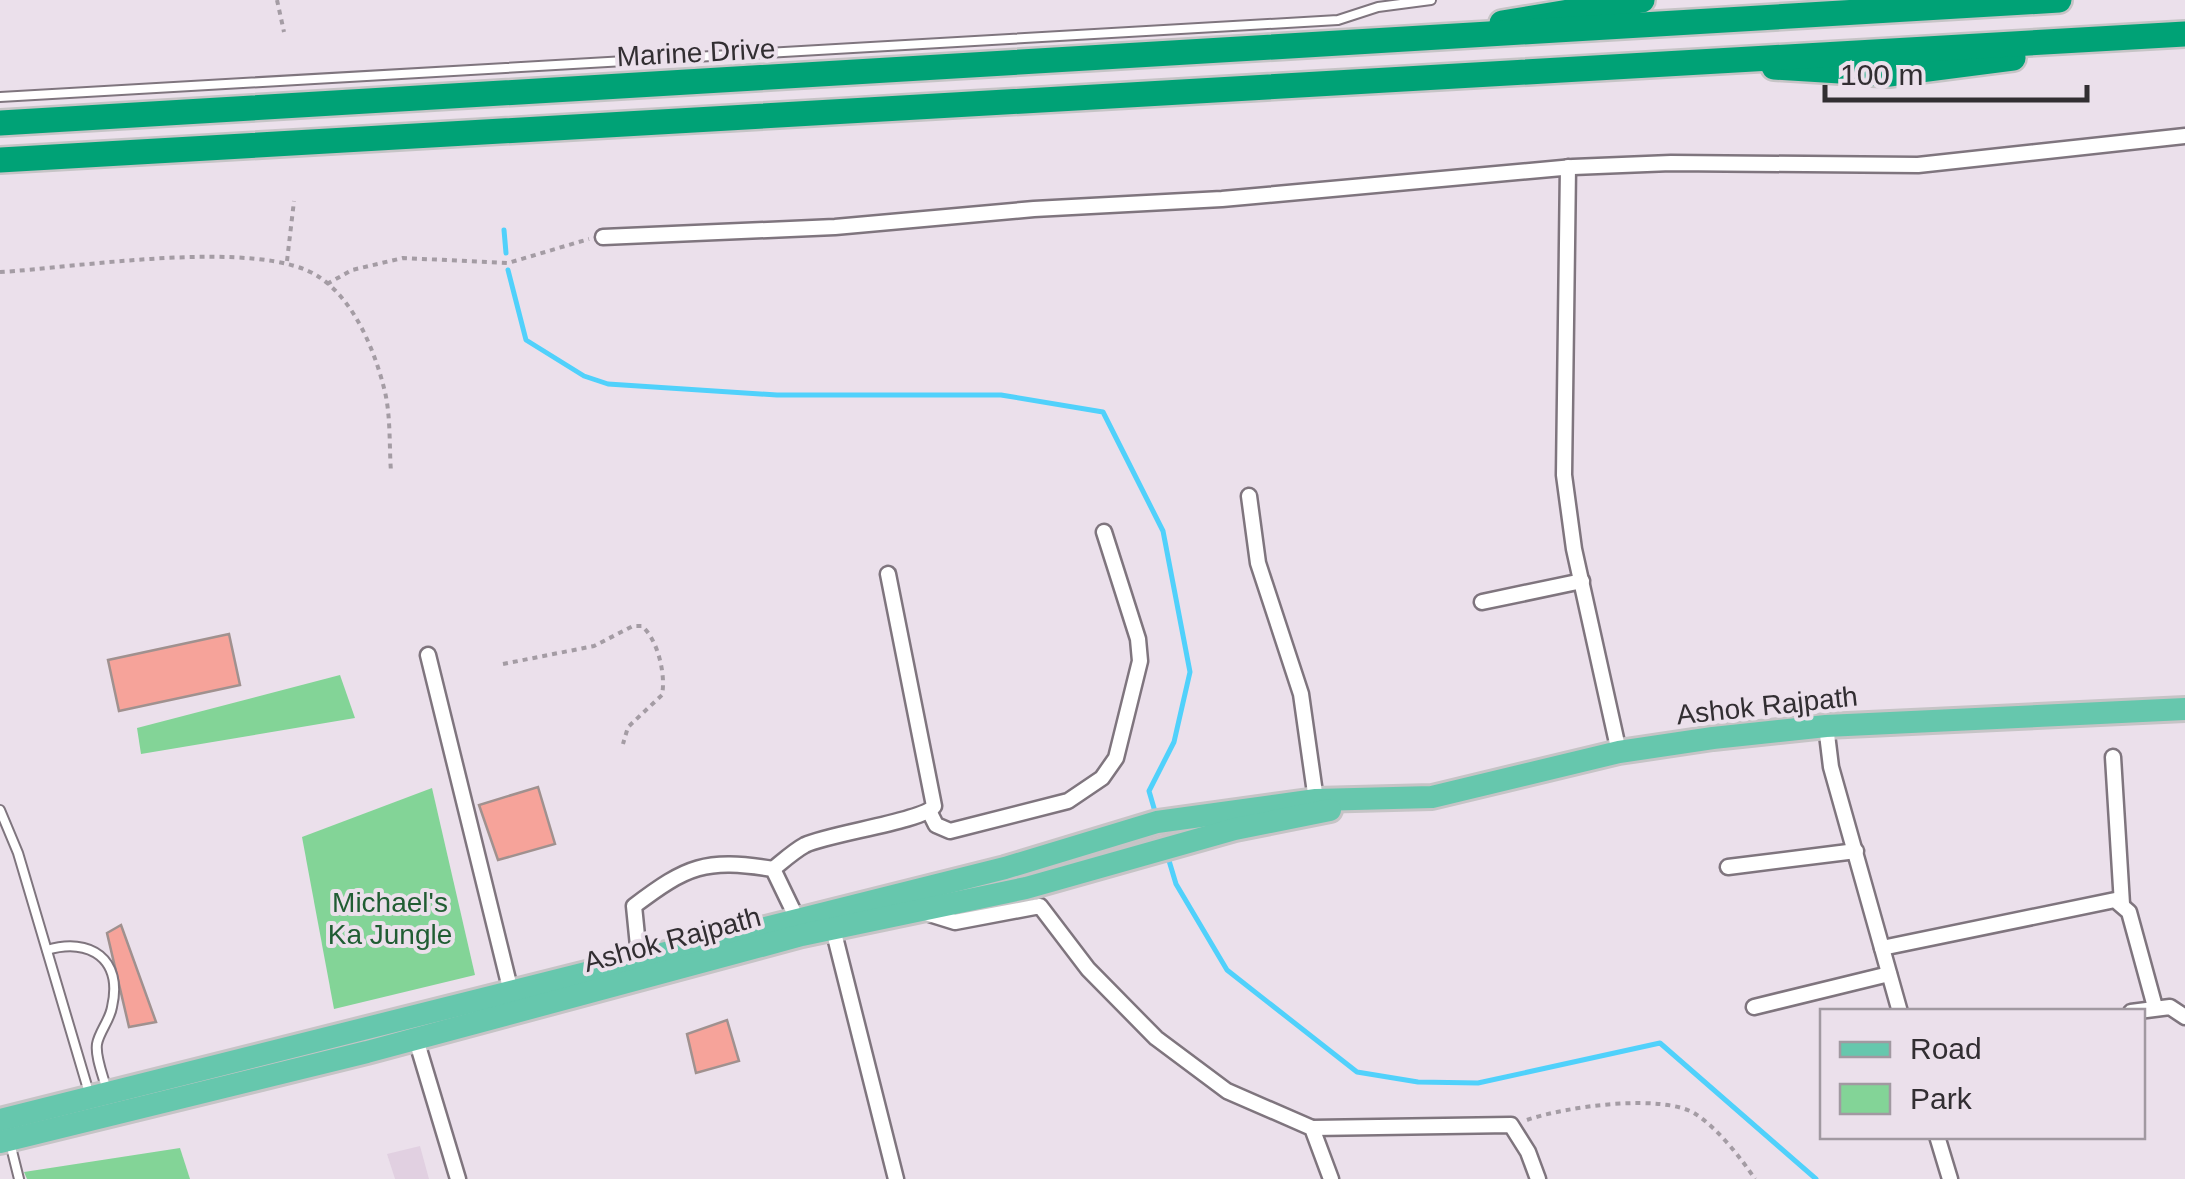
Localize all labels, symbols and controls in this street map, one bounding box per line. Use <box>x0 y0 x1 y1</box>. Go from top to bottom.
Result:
street label: Marine Drive <box>616 33 776 72</box>
scale bar <box>1825 40 2088 102</box>
text: 100 m <box>1840 58 1923 91</box>
street label: Ashok Rajpath <box>1675 681 1859 730</box>
park label: Michael's Ka Jungle <box>328 887 452 950</box>
street label: Ashok Rajpath <box>580 901 764 978</box>
legend <box>1820 1009 2145 1139</box>
text: Road <box>1910 1032 1982 1065</box>
text: Park <box>1910 1082 1973 1115</box>

